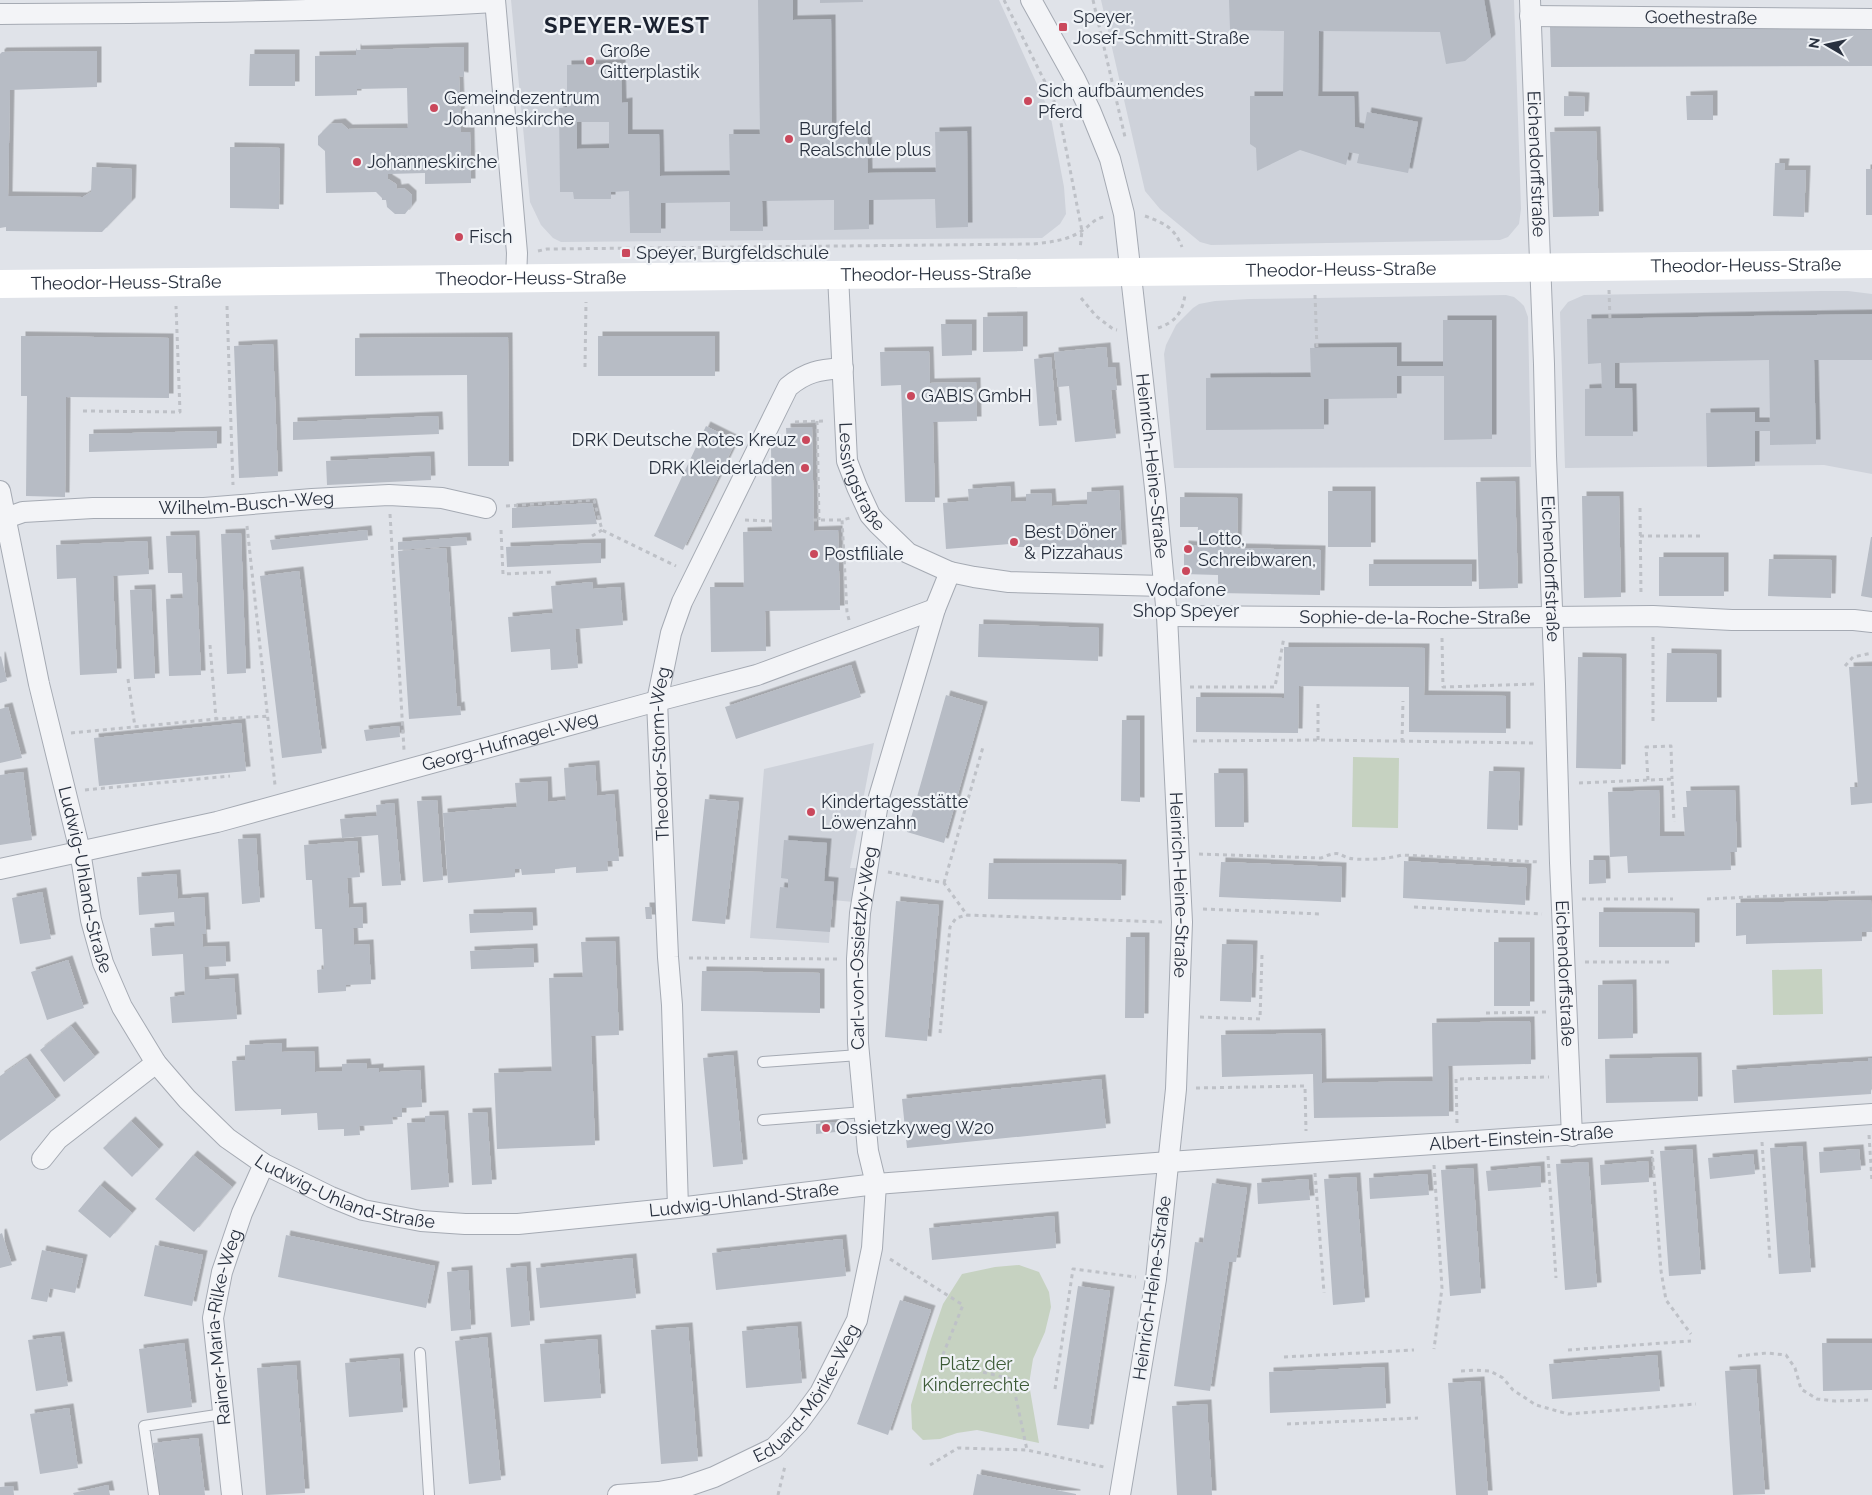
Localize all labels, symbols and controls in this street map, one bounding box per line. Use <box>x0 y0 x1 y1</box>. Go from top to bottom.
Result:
place label: Speyer, Josef-Schmitt-Straße <box>1073 6 1250 48</box>
street label: Goethestraße <box>1645 6 1758 28</box>
district label: SPEYER-WEST <box>544 12 710 38</box>
north arrow <box>1802 20 1852 70</box>
marker: Speyer, Josef-Schmitt-Straße <box>1057 21 1069 33</box>
text: N <box>1805 36 1823 49</box>
place label: Große Gitterplastik <box>600 40 700 82</box>
marker: Große Gitterplastik <box>584 55 596 67</box>
place label: Sich aufbäumendes Pferd <box>1038 80 1204 122</box>
place label: Gemeindezentrum Johanneskirche <box>444 87 600 129</box>
street label: Eichendorffstraße <box>1523 90 1550 238</box>
marker: Sich aufbäumendes Pferd <box>1022 95 1034 107</box>
marker: Gemeindezentrum Johanneskirche <box>428 102 440 114</box>
place label: Burgfeld Realschule plus <box>799 118 931 160</box>
marker: Burgfeld Realschule plus <box>783 133 795 145</box>
place label: Johanneskirche <box>367 151 498 172</box>
marker: Johanneskirche <box>351 156 363 168</box>
place label: Fisch <box>469 226 513 247</box>
marker: Fisch <box>453 231 465 243</box>
place label: Speyer, Burgfeldschule <box>636 242 829 263</box>
marker: Speyer, Burgfeldschule <box>620 247 632 259</box>
street label: Theodor-Heuss-Straße <box>1650 253 1842 276</box>
street label: Theodor-Heuss-Straße <box>1245 258 1437 281</box>
street label: Theodor-Heuss-Straße <box>840 262 1032 285</box>
street label: Theodor-Heuss-Straße <box>435 266 627 289</box>
street label: Theodor-Heuss-Straße <box>30 271 222 294</box>
street label: Heinrich-Heine-Straße <box>1132 372 1173 560</box>
place label: GABIS GmbH <box>921 385 1032 406</box>
marker: GABIS GmbH <box>905 390 917 402</box>
street label: Lessingstraße <box>835 422 890 535</box>
place label: DRK Deutsche Rotes Kreuz <box>572 429 796 450</box>
marker: DRK Deutsche Rotes Kreuz <box>800 434 812 446</box>
place label: DRK Kleiderladen <box>648 457 795 478</box>
marker: DRK Kleiderladen <box>799 462 811 474</box>
street label: Wilhelm-Busch-Weg <box>159 487 335 518</box>
street label: Eichendorffstraße <box>1538 495 1564 643</box>
place label: Best Döner & Pizzahaus <box>1024 521 1123 563</box>
place label: Lotto, Schreibwaren, <box>1198 528 1316 570</box>
marker: Best Döner & Pizzahaus <box>1008 536 1020 548</box>
place label: Postfiliale <box>824 543 904 564</box>
marker: Lotto, Schreibwaren, <box>1182 543 1194 555</box>
marker: Postfiliale <box>808 548 820 560</box>
marker: Vodafone Shop Speyer <box>1180 565 1192 577</box>
place label: Vodafone Shop Speyer <box>1133 579 1240 621</box>
street label: Sophie-de-la-Roche-Straße <box>1299 606 1531 628</box>
street label: Theodor-Storm-Weg <box>645 665 674 841</box>
street label: Georg-Hufnagel-Weg <box>420 707 600 775</box>
street label: Ludwig-Uhland-Straße <box>54 784 117 977</box>
place label: Kindertagesstätte Löwenzahn <box>821 791 969 833</box>
street label: Heinrich-Heine-Straße <box>1166 791 1193 979</box>
marker: Kindertagesstätte Löwenzahn <box>805 806 817 818</box>
street label: Carl-von-Ossietzky-Weg <box>846 845 881 1051</box>
street label: Eichendorffstraße <box>1552 900 1579 1047</box>
place label: Ossietzkyweg W20 <box>836 1117 994 1138</box>
street label: Albert-Einstein-Straße <box>1428 1121 1615 1154</box>
marker: Ossietzkyweg W20 <box>820 1122 832 1134</box>
street label: Ludwig-Uhland-Straße <box>251 1150 436 1232</box>
street label: Ludwig-Uhland-Straße <box>648 1178 840 1221</box>
street label: Heinrich-Heine-Straße <box>1128 1194 1175 1381</box>
street label: Rainer-Maria-Rilke-Weg <box>202 1226 246 1426</box>
street label: Eduard-Mörike-Weg <box>750 1320 863 1467</box>
park label: Platz der Kinderrechte <box>922 1353 1030 1395</box>

